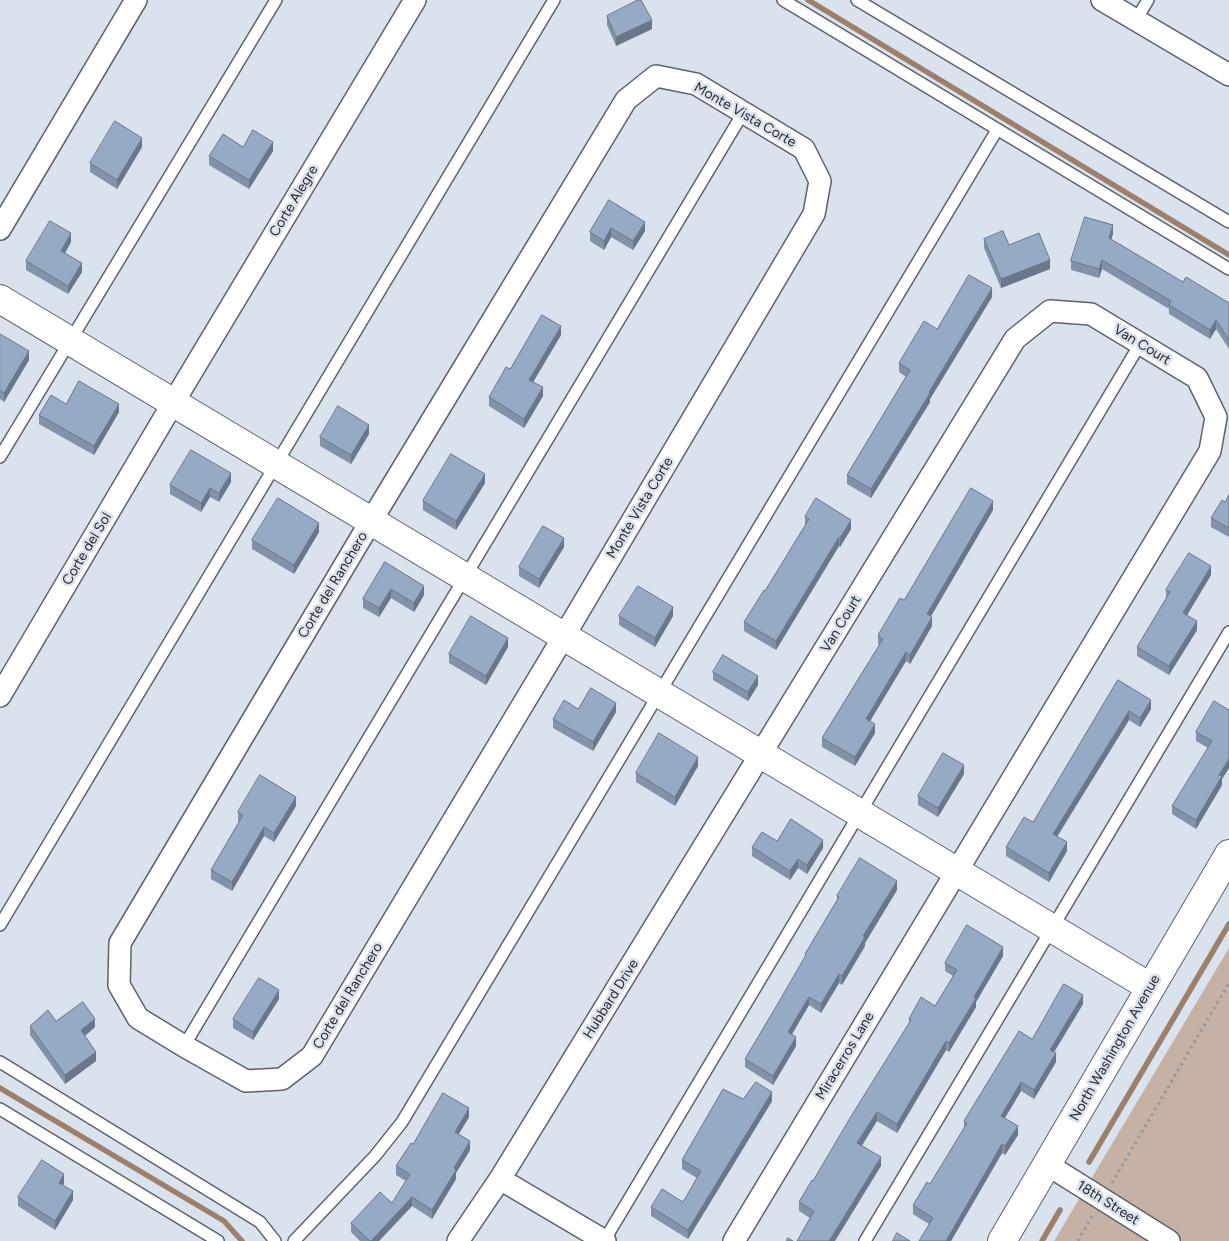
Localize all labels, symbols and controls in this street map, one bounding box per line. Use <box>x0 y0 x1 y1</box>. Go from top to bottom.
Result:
street label: Monte Vista Corte <box>691 79 799 151</box>
street label: Corte Alegre <box>266 162 322 240</box>
street label: Van Court <box>1110 321 1174 369</box>
street label: Monte Vista Corte <box>603 454 677 562</box>
street label: Corte del Sol <box>59 510 115 588</box>
street label: Corte del Ranchero <box>295 529 371 641</box>
street label: Van Court <box>817 592 865 656</box>
street label: Corte del Ranchero <box>310 940 386 1052</box>
street label: Hubbard Drive <box>580 956 642 1042</box>
street label: North Washington Avenue <box>1066 972 1164 1124</box>
street label: Miracerros Lane <box>812 1009 878 1103</box>
street label: 18th Street <box>1074 1177 1142 1229</box>

